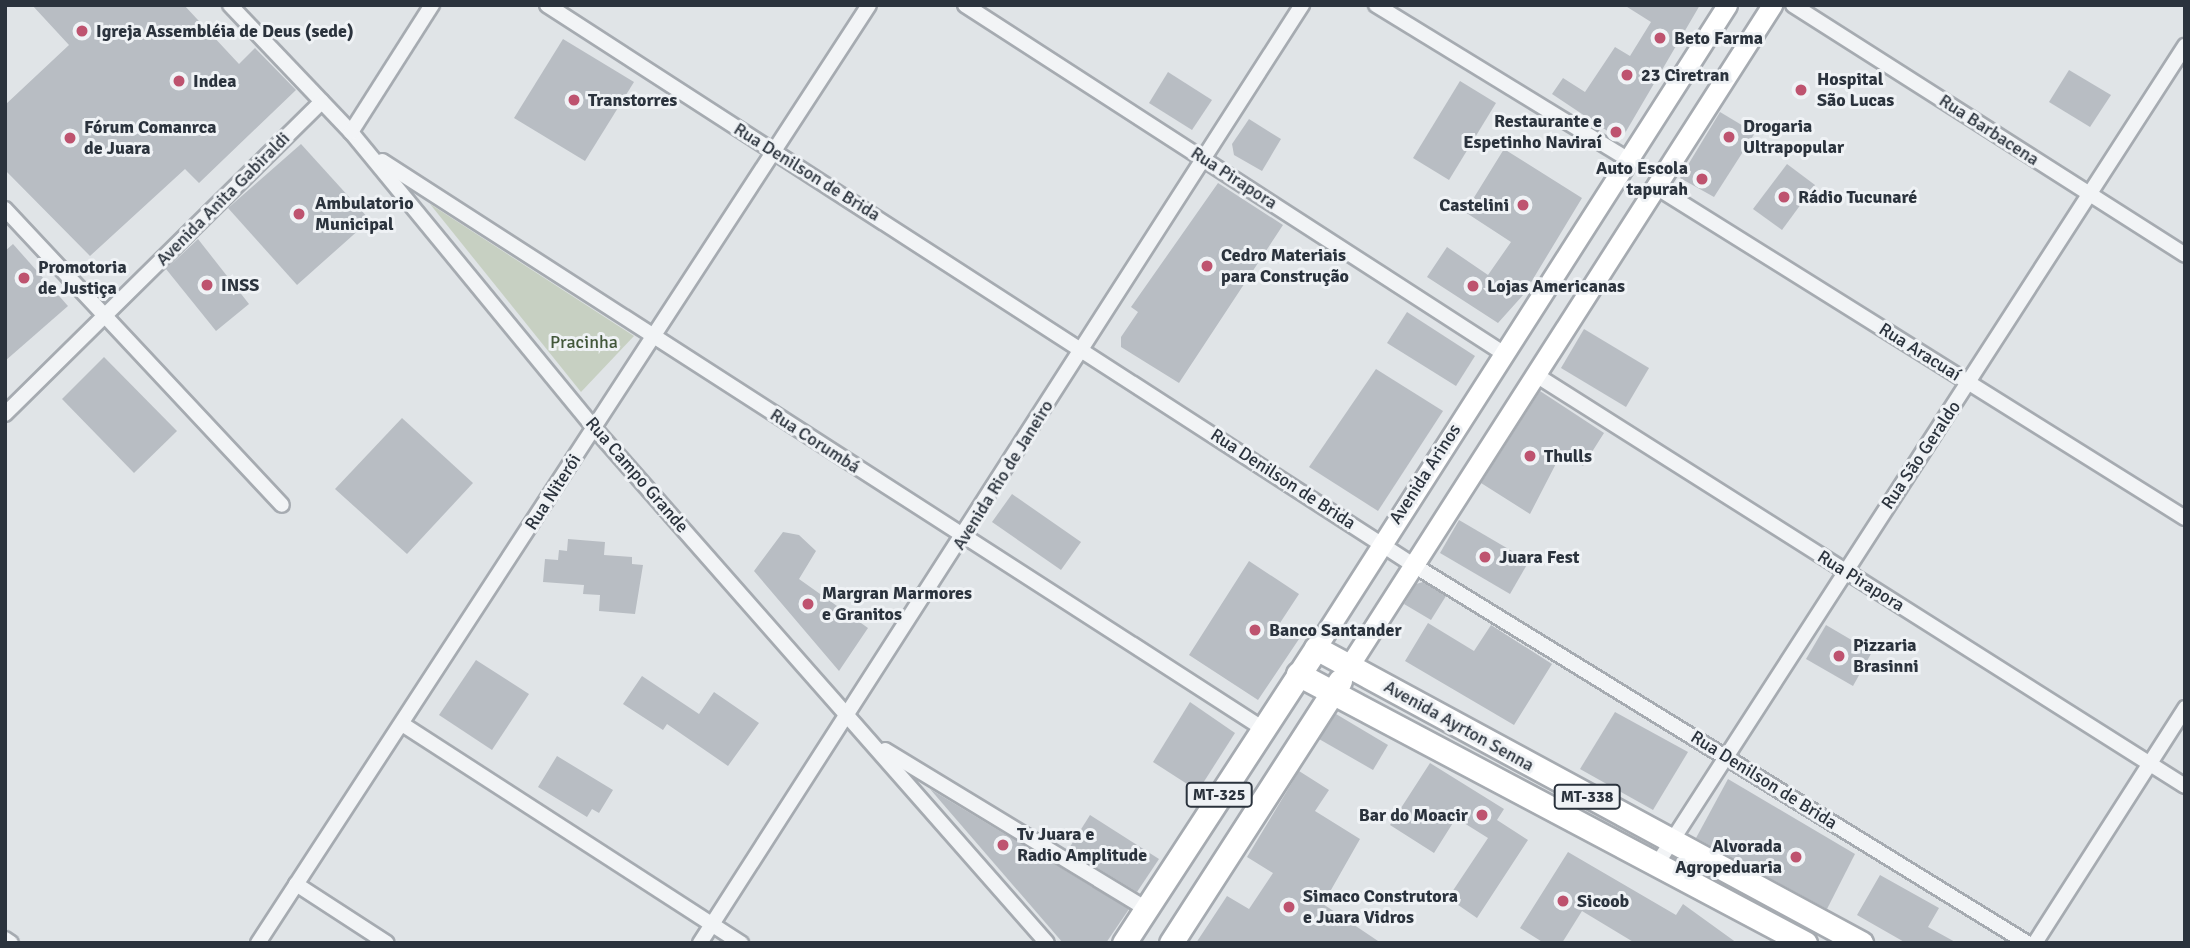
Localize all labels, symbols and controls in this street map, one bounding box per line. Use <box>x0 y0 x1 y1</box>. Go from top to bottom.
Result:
place label: Igreja Assembléia de Deus (sede) <box>96 20 354 42</box>
marker: Igreja Assembléia de Deus (sede) <box>74 23 90 39</box>
place label: Beto Farma <box>1674 27 1763 49</box>
marker: Beto Farma <box>1652 30 1668 46</box>
place label: 23 Ciretran <box>1641 64 1729 86</box>
marker: 23 Ciretran <box>1619 67 1635 83</box>
place label: Hospital São Lucas <box>1817 69 1894 112</box>
place label: Indea <box>193 70 236 92</box>
marker: Indea <box>171 73 187 89</box>
marker: Hospital São Lucas <box>1791 80 1811 100</box>
place label: Transtorres <box>588 89 677 111</box>
street label: Rua Barbacena <box>1935 90 2043 170</box>
marker: Transtorres <box>566 92 582 108</box>
place label: Restaurante e Espetinho Naviraí <box>1463 111 1602 154</box>
place label: Drogaria Ultrapopular <box>1743 116 1844 158</box>
place label: Fórum Comanrca de Juara <box>84 117 217 160</box>
street label: Rua Denilson de Brida <box>730 118 884 226</box>
marker: Restaurante e Espetinho Naviraí <box>1608 124 1624 140</box>
street label: Avenida Anita Gabiraldi <box>152 128 294 270</box>
marker: Drogaria Ultrapopular <box>1721 129 1737 145</box>
marker: Fórum Comanrca de Juara <box>62 130 78 146</box>
street label: Rua Pirapora <box>1187 142 1281 214</box>
place label: Auto Escola tapurah <box>1596 158 1688 200</box>
marker: Auto Escola tapurah <box>1694 171 1710 187</box>
place label: Rádio Tucunaré <box>1798 186 1917 208</box>
marker: Rádio Tucunaré <box>1776 189 1792 205</box>
place label: Ambulatorio Municipal <box>315 193 414 235</box>
place label: Castelini <box>1439 194 1509 216</box>
marker: Castelini <box>1515 197 1531 213</box>
marker: Ambulatorio Municipal <box>289 204 309 224</box>
place label: Cedro Materiais para Construção <box>1221 245 1349 288</box>
place label: Promotoria de Justiça <box>38 257 127 300</box>
marker: Cedro Materiais para Construção <box>1199 258 1215 274</box>
marker: Promotoria de Justiça <box>16 270 32 286</box>
place label: INSS <box>221 274 259 296</box>
place label: Lojas Americanas <box>1487 275 1625 297</box>
marker: INSS <box>199 277 215 293</box>
marker: Lojas Americanas <box>1465 278 1481 294</box>
street label: Rua Aracuaí <box>1875 318 1965 386</box>
park label: Pracinha <box>550 331 618 353</box>
street label: Avenida Rio de Janeiro <box>948 396 1058 554</box>
street label: Rua São Geraldo <box>1877 397 1965 513</box>
street label: Rua Corumbá <box>766 404 864 478</box>
street label: Rua Campo Grande <box>581 413 693 537</box>
street label: Avenida Arinos <box>1385 420 1465 528</box>
street label: Rua Denilson de Brida <box>1206 424 1360 534</box>
place label: Thulls <box>1544 445 1592 467</box>
marker: Thulls <box>1522 448 1538 464</box>
street label: Rua Niterói <box>521 450 585 534</box>
place label: Juara Fest <box>1499 546 1579 568</box>
street label: Rua Pirapora <box>1813 546 1909 616</box>
marker: Juara Fest <box>1477 549 1493 565</box>
place label: Margran Marmores e Granitos <box>822 583 972 626</box>
marker: Margran Marmores e Granitos <box>800 596 816 612</box>
place label: Banco Santander <box>1269 619 1402 641</box>
marker: Banco Santander <box>1247 622 1263 638</box>
place label: Pizzaria Brasinni <box>1853 635 1919 678</box>
marker: Pizzaria Brasinni <box>1831 648 1847 664</box>
street label: Avenida Ayrton Senna <box>1380 676 1538 776</box>
street label: Rua Denilson de Brida <box>1687 726 1841 834</box>
road number: MT-325 <box>1184 782 1254 808</box>
road number: MT-338 <box>1552 784 1622 810</box>
place label: Bar do Moacir <box>1359 804 1468 826</box>
marker: Bar do Moacir <box>1474 807 1490 823</box>
place label: Tv Juara e Radio Amplitude <box>1017 824 1147 866</box>
place label: Alvorada Agropeduaria <box>1675 836 1782 878</box>
marker: Tv Juara e Radio Amplitude <box>995 837 1011 853</box>
marker: Alvorada Agropeduaria <box>1788 849 1804 865</box>
place label: Simaco Construtora e Juara Vidros <box>1303 886 1458 928</box>
place label: Sicoob <box>1577 890 1629 912</box>
marker: Sicoob <box>1555 893 1571 909</box>
marker: Simaco Construtora e Juara Vidros <box>1281 899 1297 915</box>

